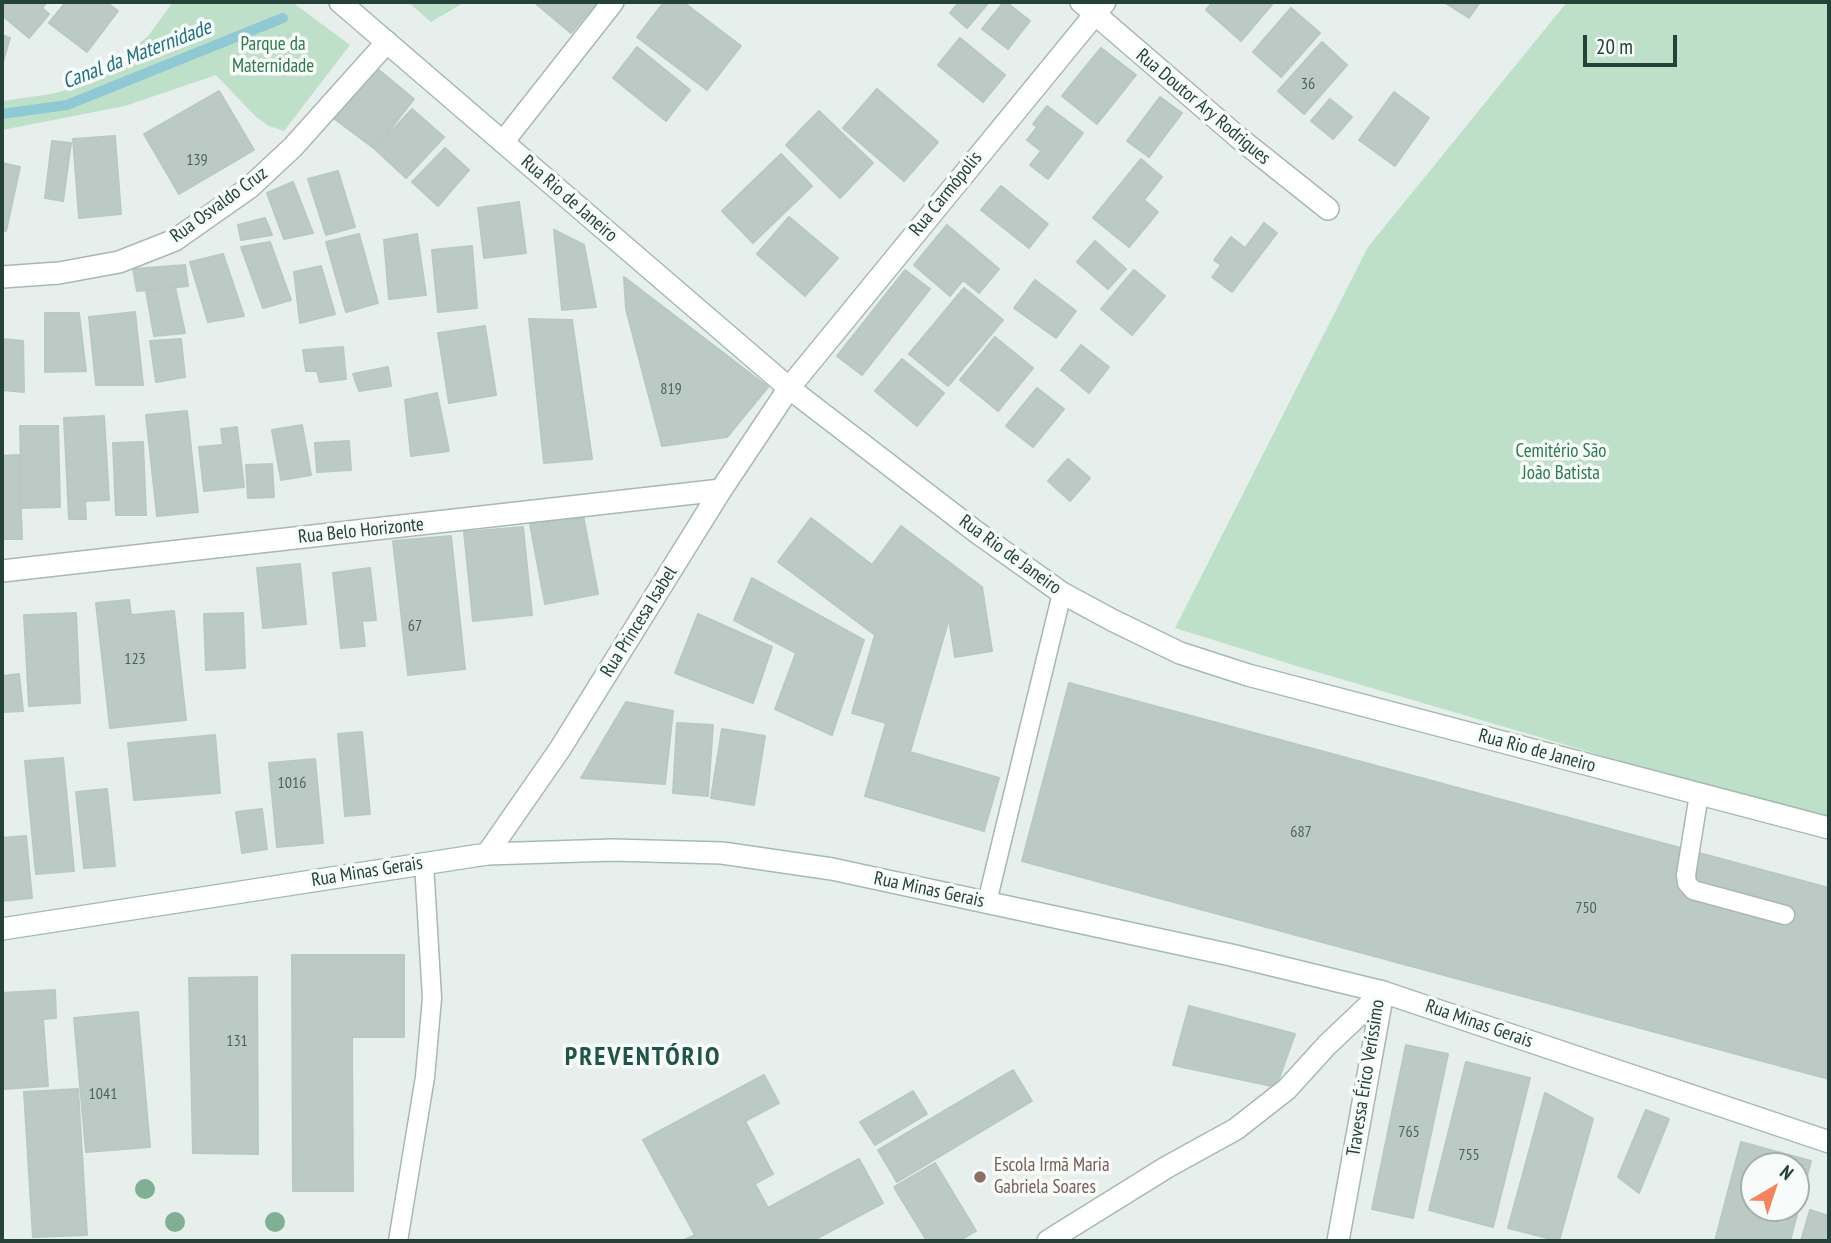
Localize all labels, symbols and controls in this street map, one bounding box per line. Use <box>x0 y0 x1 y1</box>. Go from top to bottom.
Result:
water label: Canal da Maternidade <box>59 15 215 95</box>
scale bar <box>1586 21 1680 65</box>
text: 20 m <box>1596 33 1633 60</box>
park label: Parque da Maternidade <box>232 34 314 78</box>
street label: Rua Doutor Ary Rodrigues <box>1131 44 1275 170</box>
house number: 36 <box>1301 74 1315 94</box>
street label: Rua Carmópolis <box>905 147 987 241</box>
house number: 139 <box>186 150 208 170</box>
street label: Rua Rio de Janeiro <box>516 151 622 247</box>
street label: Rua Osvaldo Cruz <box>166 162 272 248</box>
house number: 819 <box>660 379 682 399</box>
park label: Cemitério São João Batista <box>1516 441 1606 485</box>
street label: Rua Rio de Janeiro <box>955 510 1065 600</box>
street label: Rua Belo Horizonte <box>297 513 425 549</box>
street label: Rua Princesa Isabel <box>596 563 682 681</box>
house number: 67 <box>408 616 422 636</box>
house number: 123 <box>124 649 146 669</box>
street label: Rua Rio de Janeiro <box>1476 724 1598 778</box>
house number: 1016 <box>278 773 306 793</box>
house number: 687 <box>1290 822 1312 842</box>
street label: Rua Minas Gerais <box>310 852 424 892</box>
street label: Rua Minas Gerais <box>872 867 986 913</box>
house number: 750 <box>1575 898 1597 918</box>
street label: Rua Minas Gerais <box>1422 995 1536 1053</box>
street label: Travessa Érico Veríssimo <box>1342 998 1390 1158</box>
house number: 131 <box>226 1031 248 1051</box>
district label: PREVENTÓRIO <box>566 1042 720 1074</box>
house number: 1041 <box>89 1084 117 1104</box>
house number: 765 <box>1398 1122 1420 1142</box>
house number: 755 <box>1458 1145 1480 1165</box>
north arrow <box>1740 1152 1810 1222</box>
place label: Escola Irmã Maria Gabriela Soares <box>994 1155 1110 1199</box>
text: N <box>1775 1160 1798 1185</box>
marker: Escola Irmã Maria Gabriela Soares <box>972 1169 988 1185</box>

